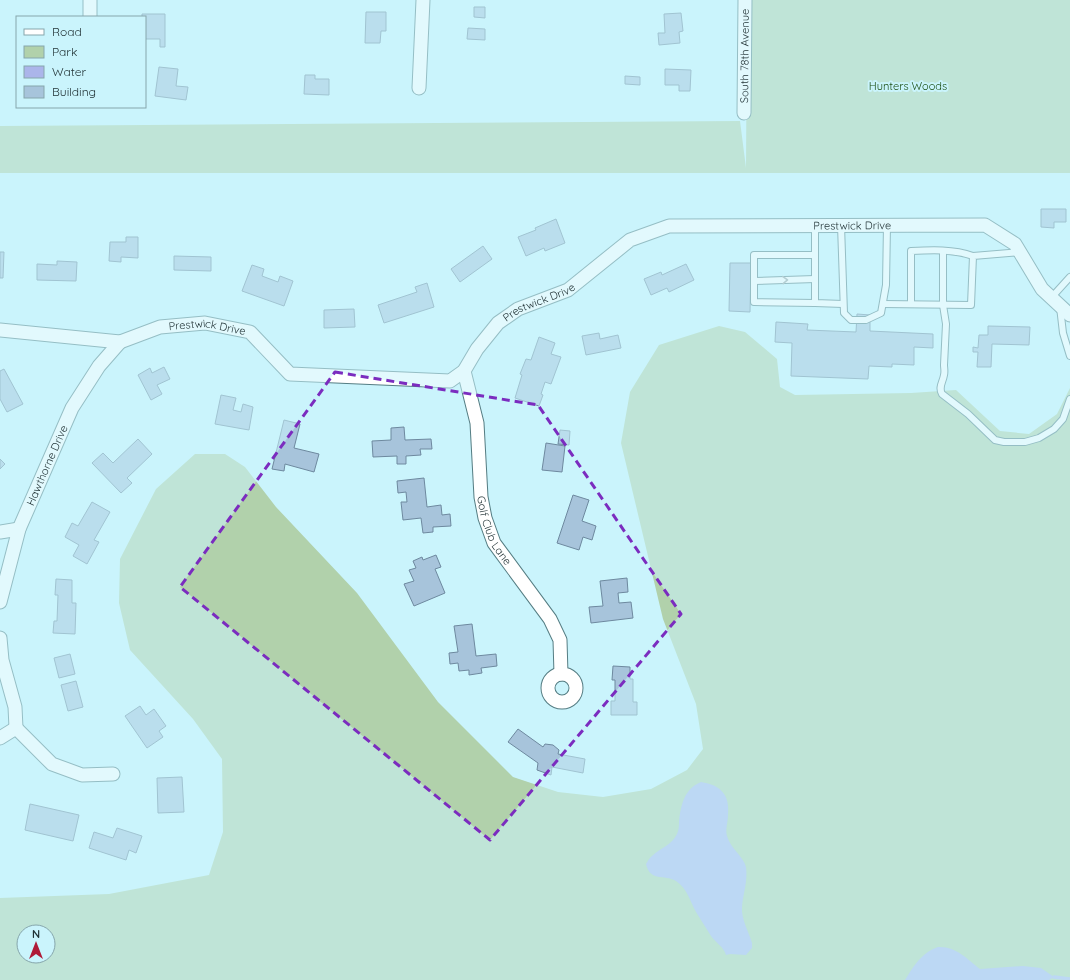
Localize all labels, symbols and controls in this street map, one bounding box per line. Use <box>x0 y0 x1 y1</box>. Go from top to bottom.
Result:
street label: South 78th Avenue <box>737 9 752 103</box>
legend <box>16 16 146 108</box>
text: Road <box>52 24 82 39</box>
text: Park <box>52 44 77 59</box>
text: Water <box>52 64 87 79</box>
park label: Hunters Woods <box>869 79 947 93</box>
text: Building <box>52 84 96 99</box>
street label: Prestwick Drive <box>813 218 891 233</box>
one-way arrow <box>782 276 788 284</box>
street label: Prestwick Drive <box>500 280 578 325</box>
street label: Prestwick Drive <box>168 316 247 338</box>
street label: Hawthorne Drive <box>23 423 71 508</box>
street label: Golf Club Lane <box>474 495 515 568</box>
north arrow <box>16 924 56 964</box>
text: N <box>32 927 40 941</box>

